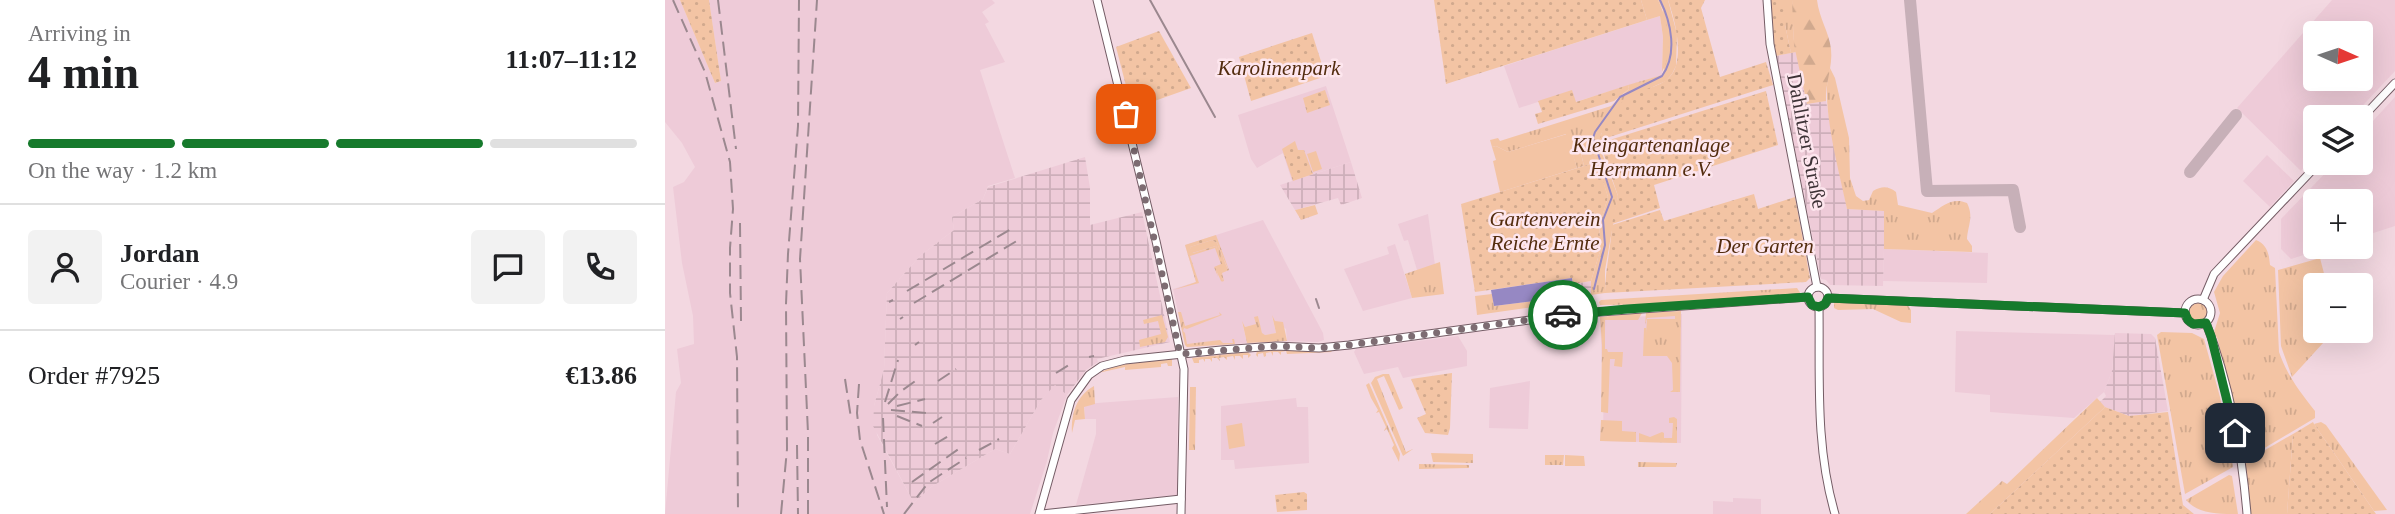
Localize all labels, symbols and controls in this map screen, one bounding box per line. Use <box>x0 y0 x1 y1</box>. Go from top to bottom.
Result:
text: Arriving in <box>28 21 131 46</box>
north arrow <box>2303 21 2373 91</box>
map controls <box>2303 21 2373 343</box>
text: 11:07–11:12 <box>506 45 637 74</box>
text: 4 min <box>28 47 139 98</box>
park label: Karolinenpark <box>1217 56 1341 80</box>
street label: Dahlitzer Straße <box>1782 71 1832 211</box>
pin <box>1096 84 1156 144</box>
icon: bag <box>1107 95 1145 133</box>
button: layers <box>2303 105 2373 175</box>
park label: Kleingartenanlage Herrmann e.V. <box>1571 133 1730 181</box>
text: On the way · 1.2 km <box>28 158 217 183</box>
button: + <box>2303 189 2373 259</box>
park label: Gartenverein Reiche Ernte <box>1489 207 1601 255</box>
button: person <box>28 230 102 304</box>
button: chat <box>471 230 545 304</box>
button: phone <box>563 230 637 304</box>
park label: Der Garten <box>1715 234 1814 258</box>
text: Jordan <box>120 239 199 268</box>
text: Courier · 4.9 <box>120 269 238 294</box>
button: − <box>2303 273 2373 343</box>
courier <box>1528 280 1598 350</box>
icon: car <box>1544 296 1582 334</box>
text: Order #7925 <box>28 361 160 390</box>
text: €13.86 <box>566 361 637 390</box>
pin <box>2205 403 2265 463</box>
icon: home <box>2216 414 2254 452</box>

